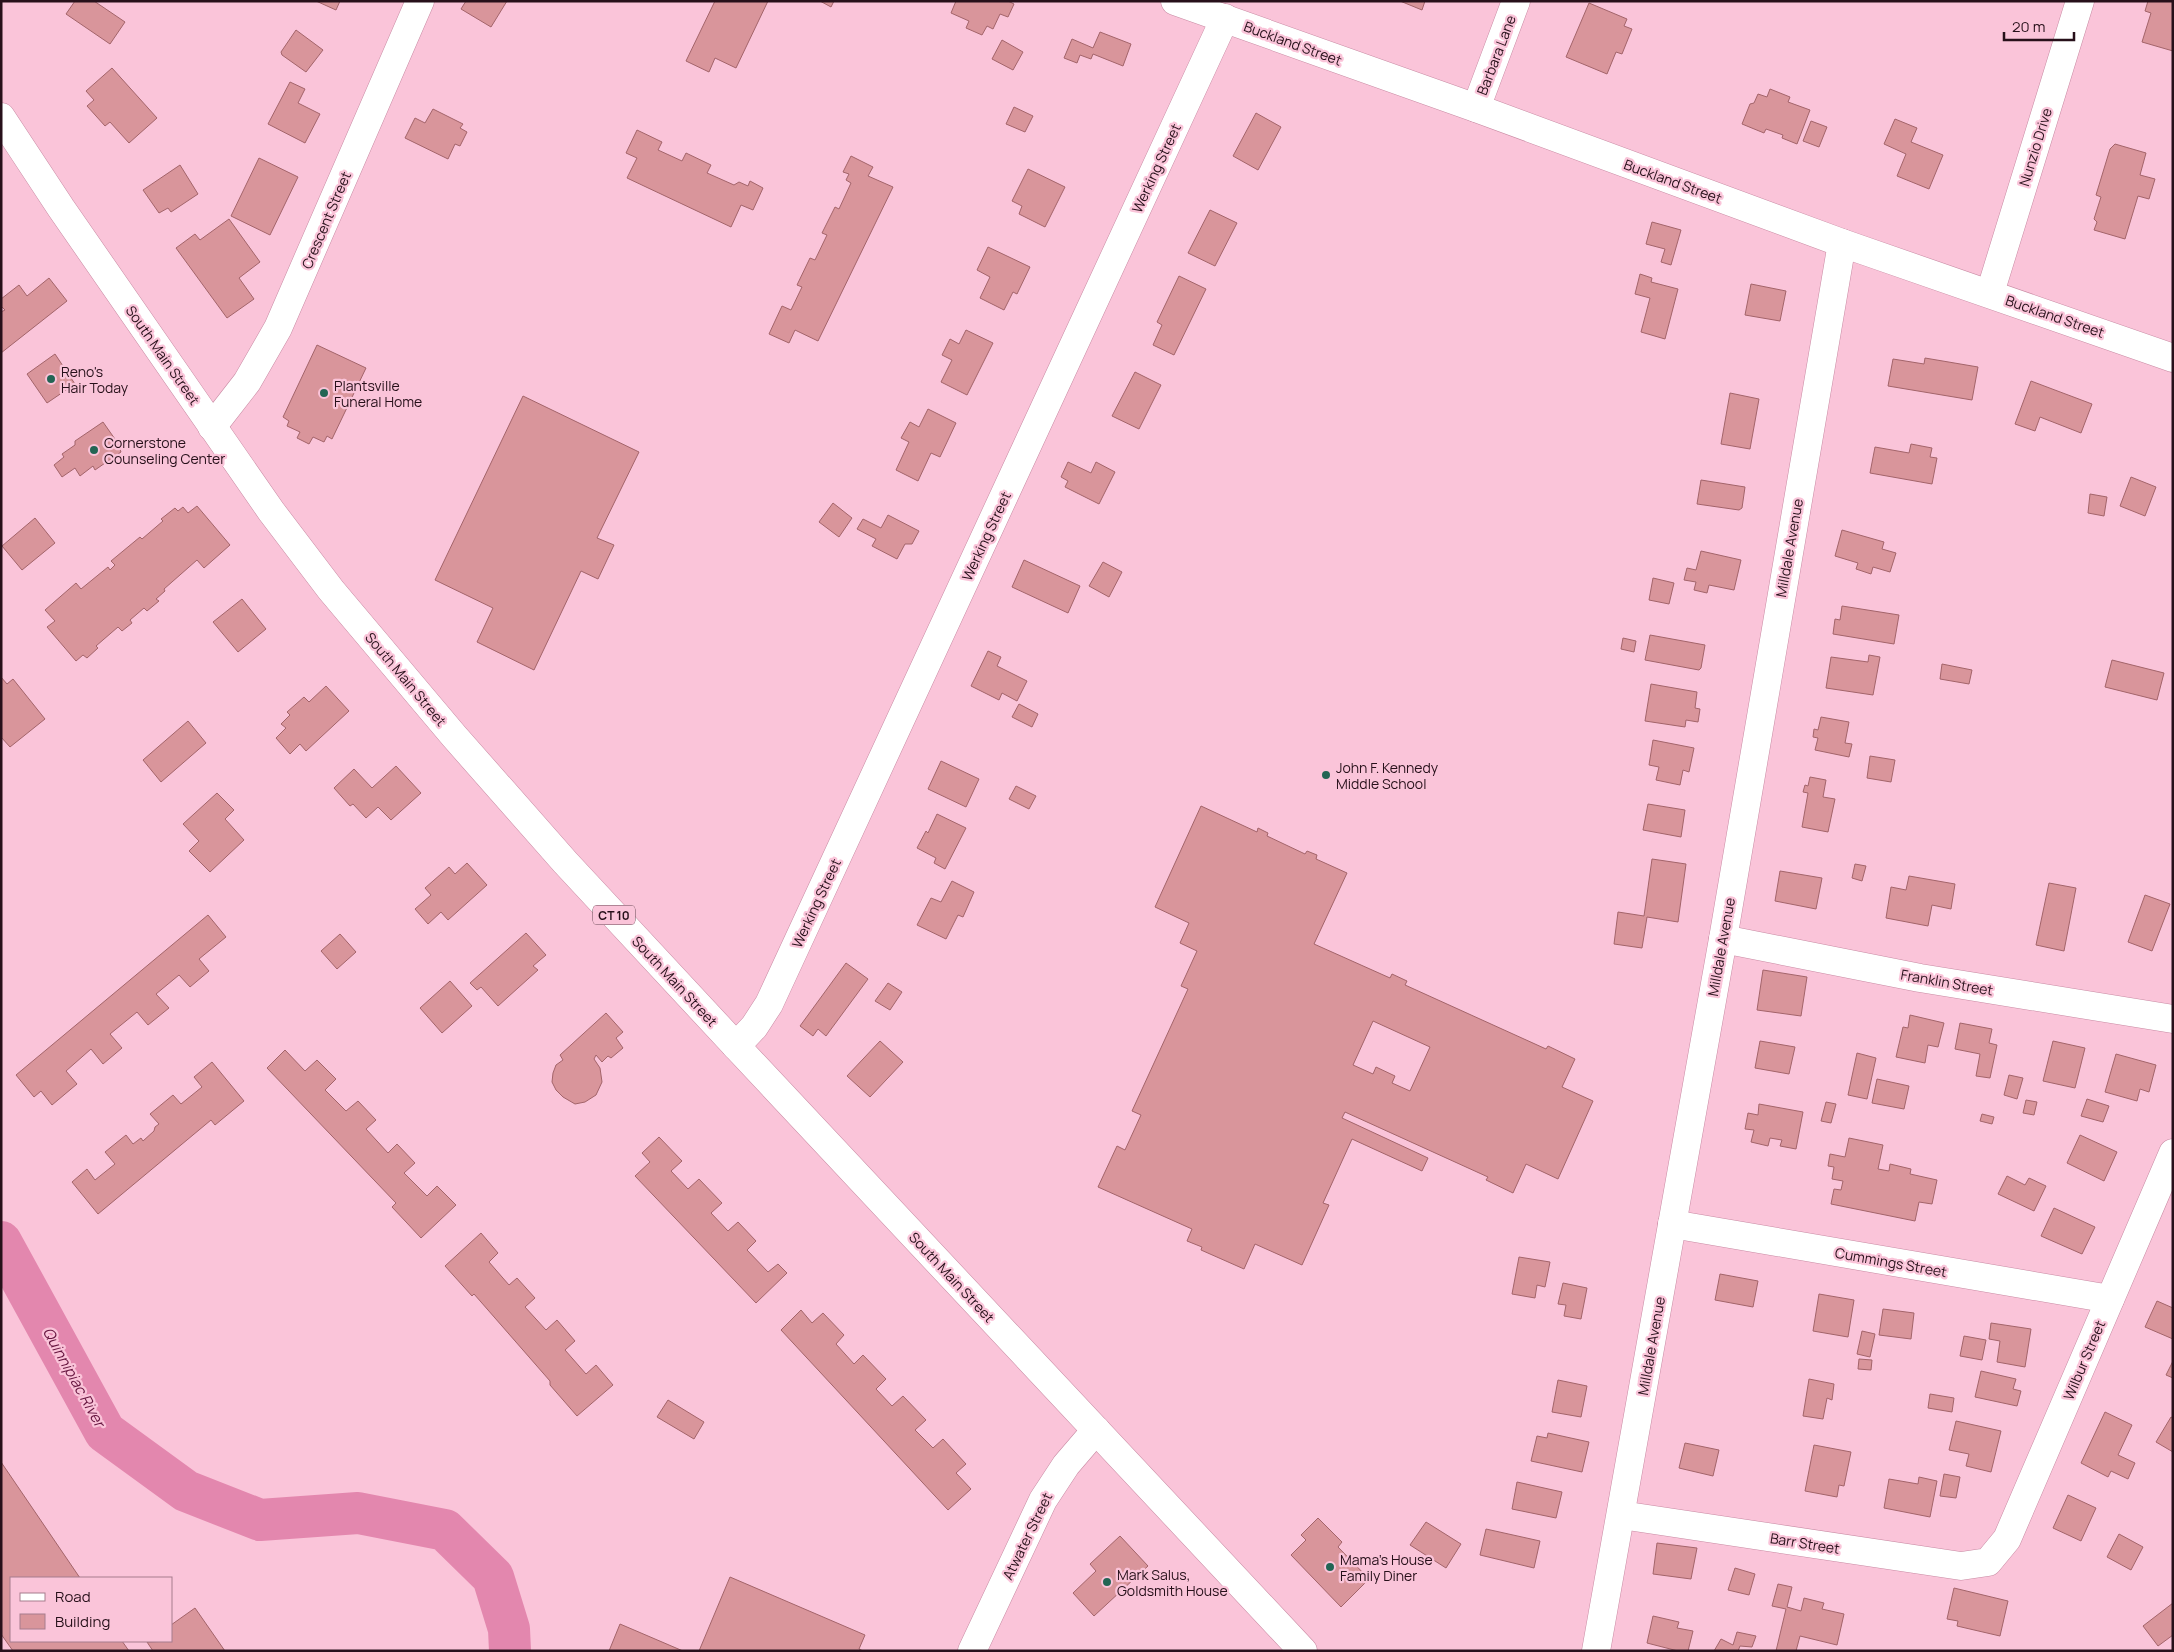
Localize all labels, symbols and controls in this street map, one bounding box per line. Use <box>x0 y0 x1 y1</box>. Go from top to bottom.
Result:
scale bar <box>2004 10 2074 42</box>
street label: Barbara Lane <box>1472 12 1520 98</box>
street label: Buckland Street <box>1241 16 1345 70</box>
text: 20 m <box>2012 16 2045 37</box>
street label: Nunzio Drive <box>2014 106 2056 188</box>
street label: Werking Street <box>1127 120 1185 216</box>
street label: Buckland Street <box>1621 154 1725 208</box>
street label: Crescent Street <box>297 168 355 271</box>
street label: Buckland Street <box>2003 290 2107 342</box>
street label: South Main Street <box>122 302 205 409</box>
place label: Reno's Hair Today <box>61 362 129 397</box>
marker: Reno's Hair Today <box>45 373 57 385</box>
place label: Plantsville Funeral Home <box>334 376 422 411</box>
marker: Plantsville Funeral Home <box>318 387 330 399</box>
place label: Cornerstone Counseling Center <box>104 433 225 468</box>
marker: Cornerstone Counseling Center <box>88 444 100 456</box>
street label: Werking Street <box>957 488 1015 584</box>
street label: Milldale Avenue <box>1771 497 1807 599</box>
street label: South Main Street <box>361 628 451 730</box>
place label: John F. Kennedy Middle School <box>1336 758 1439 793</box>
marker: John F. Kennedy Middle School <box>1320 769 1332 781</box>
street label: Werking Street <box>787 855 845 951</box>
street label: Milldale Avenue <box>1703 896 1739 998</box>
road number: CT 10 <box>593 906 635 924</box>
street label: South Main Street <box>628 932 722 1031</box>
street label: Franklin Street <box>1899 965 1995 1000</box>
street label: South Main Street <box>905 1228 999 1327</box>
street label: Cummings Street <box>1834 1243 1949 1281</box>
street label: Milldale Avenue <box>1633 1295 1669 1397</box>
street label: Wilbur Street <box>2059 1317 2109 1403</box>
water label: Quinnipiac River <box>38 1323 111 1433</box>
street label: Atwater Street <box>998 1489 1056 1583</box>
street label: Barr Street <box>1769 1528 1842 1558</box>
place label: Mama's House Family Diner <box>1340 1550 1433 1585</box>
marker: Mama's House Family Diner <box>1324 1561 1336 1573</box>
place label: Mark Salus, Goldsmith House <box>1117 1565 1228 1600</box>
marker: Mark Salus, Goldsmith House <box>1101 1576 1113 1588</box>
legend <box>10 1577 172 1642</box>
text: Road <box>55 1586 91 1607</box>
text: Building <box>55 1611 110 1632</box>

